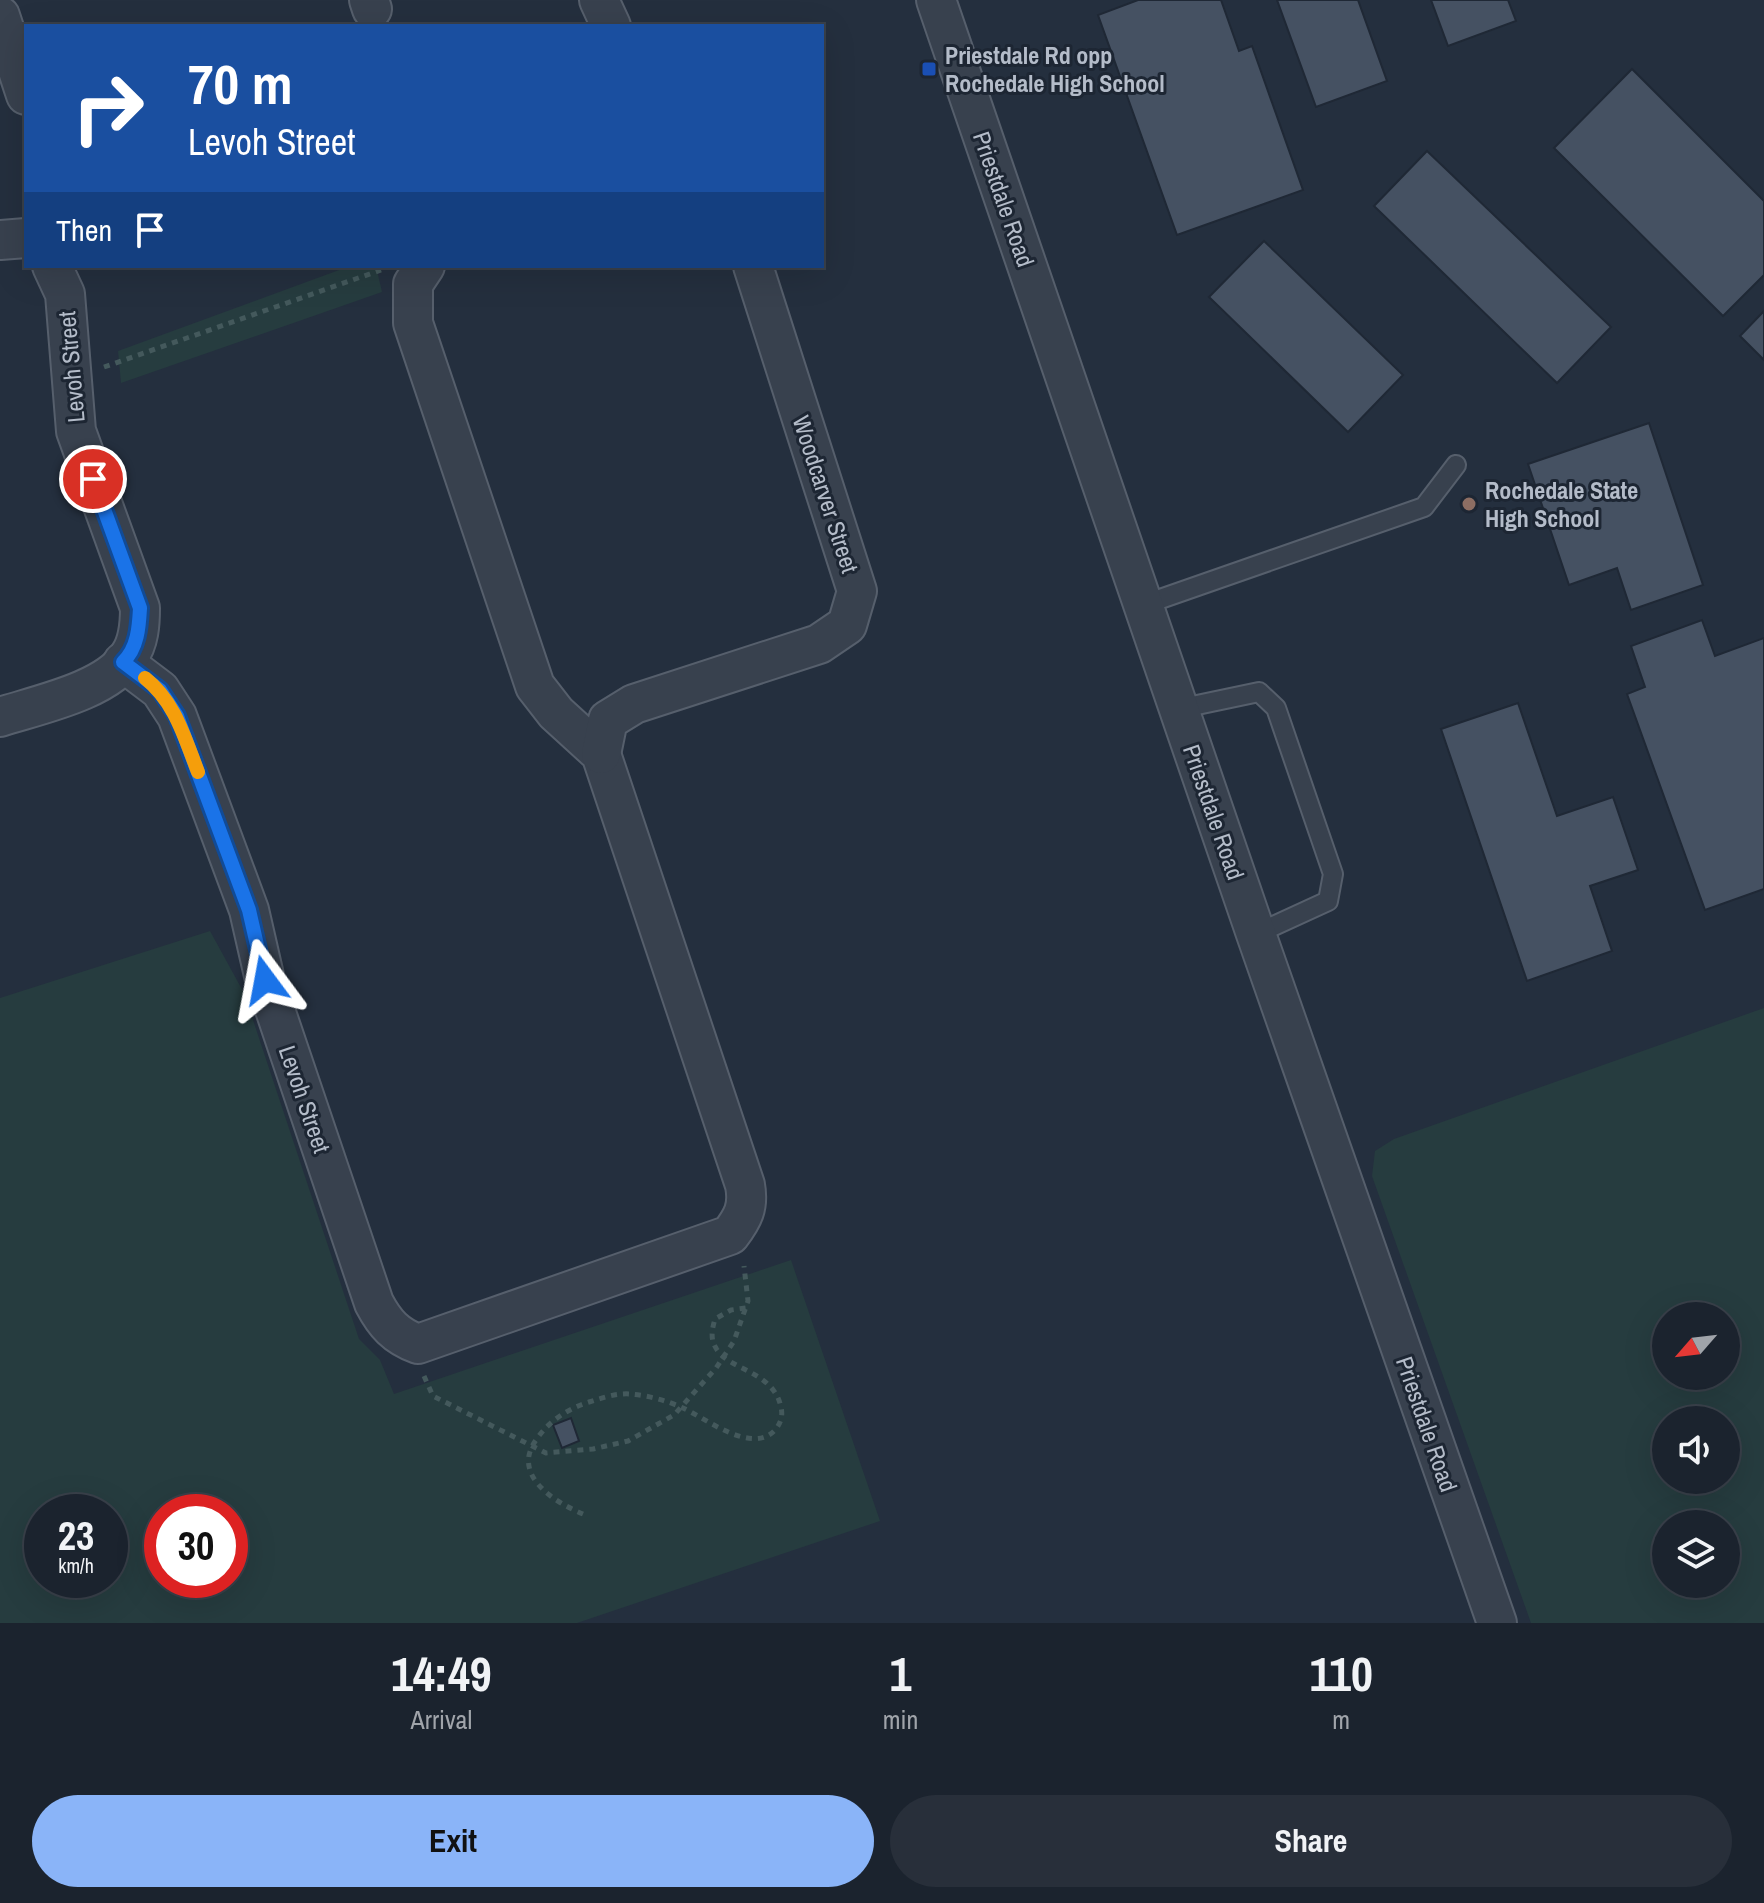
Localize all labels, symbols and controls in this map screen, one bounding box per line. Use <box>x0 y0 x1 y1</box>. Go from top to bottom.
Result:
place label: Priestdale Rd opp Rochedale High School <box>945 39 1165 99</box>
text: 70 m <box>188 46 293 121</box>
icon: right <box>56 56 160 160</box>
marker: Priestdale Rd opp Rochedale High School <box>920 60 938 78</box>
text: Levoh Street <box>188 118 355 166</box>
street label: Priestdale Road <box>966 127 1042 271</box>
icon: arrive <box>128 208 172 252</box>
text: Then <box>56 210 112 250</box>
street label: Levoh Street <box>50 309 92 424</box>
street label: Woodcarver Street <box>785 411 867 577</box>
pin <box>59 445 127 513</box>
icon: arrive <box>71 457 115 501</box>
place label: Rochedale State High School <box>1485 474 1638 534</box>
marker: Rochedale State High School <box>1460 495 1478 513</box>
street label: Priestdale Road <box>1176 740 1252 884</box>
position arrow <box>223 938 307 1022</box>
street label: Levoh Street <box>272 1041 338 1157</box>
north arrow <box>1652 1302 1740 1390</box>
map controls <box>1652 1302 1740 1598</box>
street label: Priestdale Road <box>1389 1352 1465 1496</box>
button: sound <box>1652 1406 1740 1494</box>
speed limit sign: 30 <box>144 1494 248 1598</box>
text: 23 <box>58 1509 94 1562</box>
button: layers <box>1652 1510 1740 1598</box>
text: km/h <box>58 1552 94 1579</box>
text: 14:49 <box>391 1641 492 1706</box>
text: 1 <box>890 1641 912 1706</box>
text: 110 <box>1309 1641 1373 1706</box>
text: Arrival <box>411 1702 472 1737</box>
text: min <box>883 1702 918 1737</box>
text: m <box>1332 1702 1350 1737</box>
button: Exit <box>32 1795 874 1887</box>
button: Share <box>890 1795 1732 1887</box>

